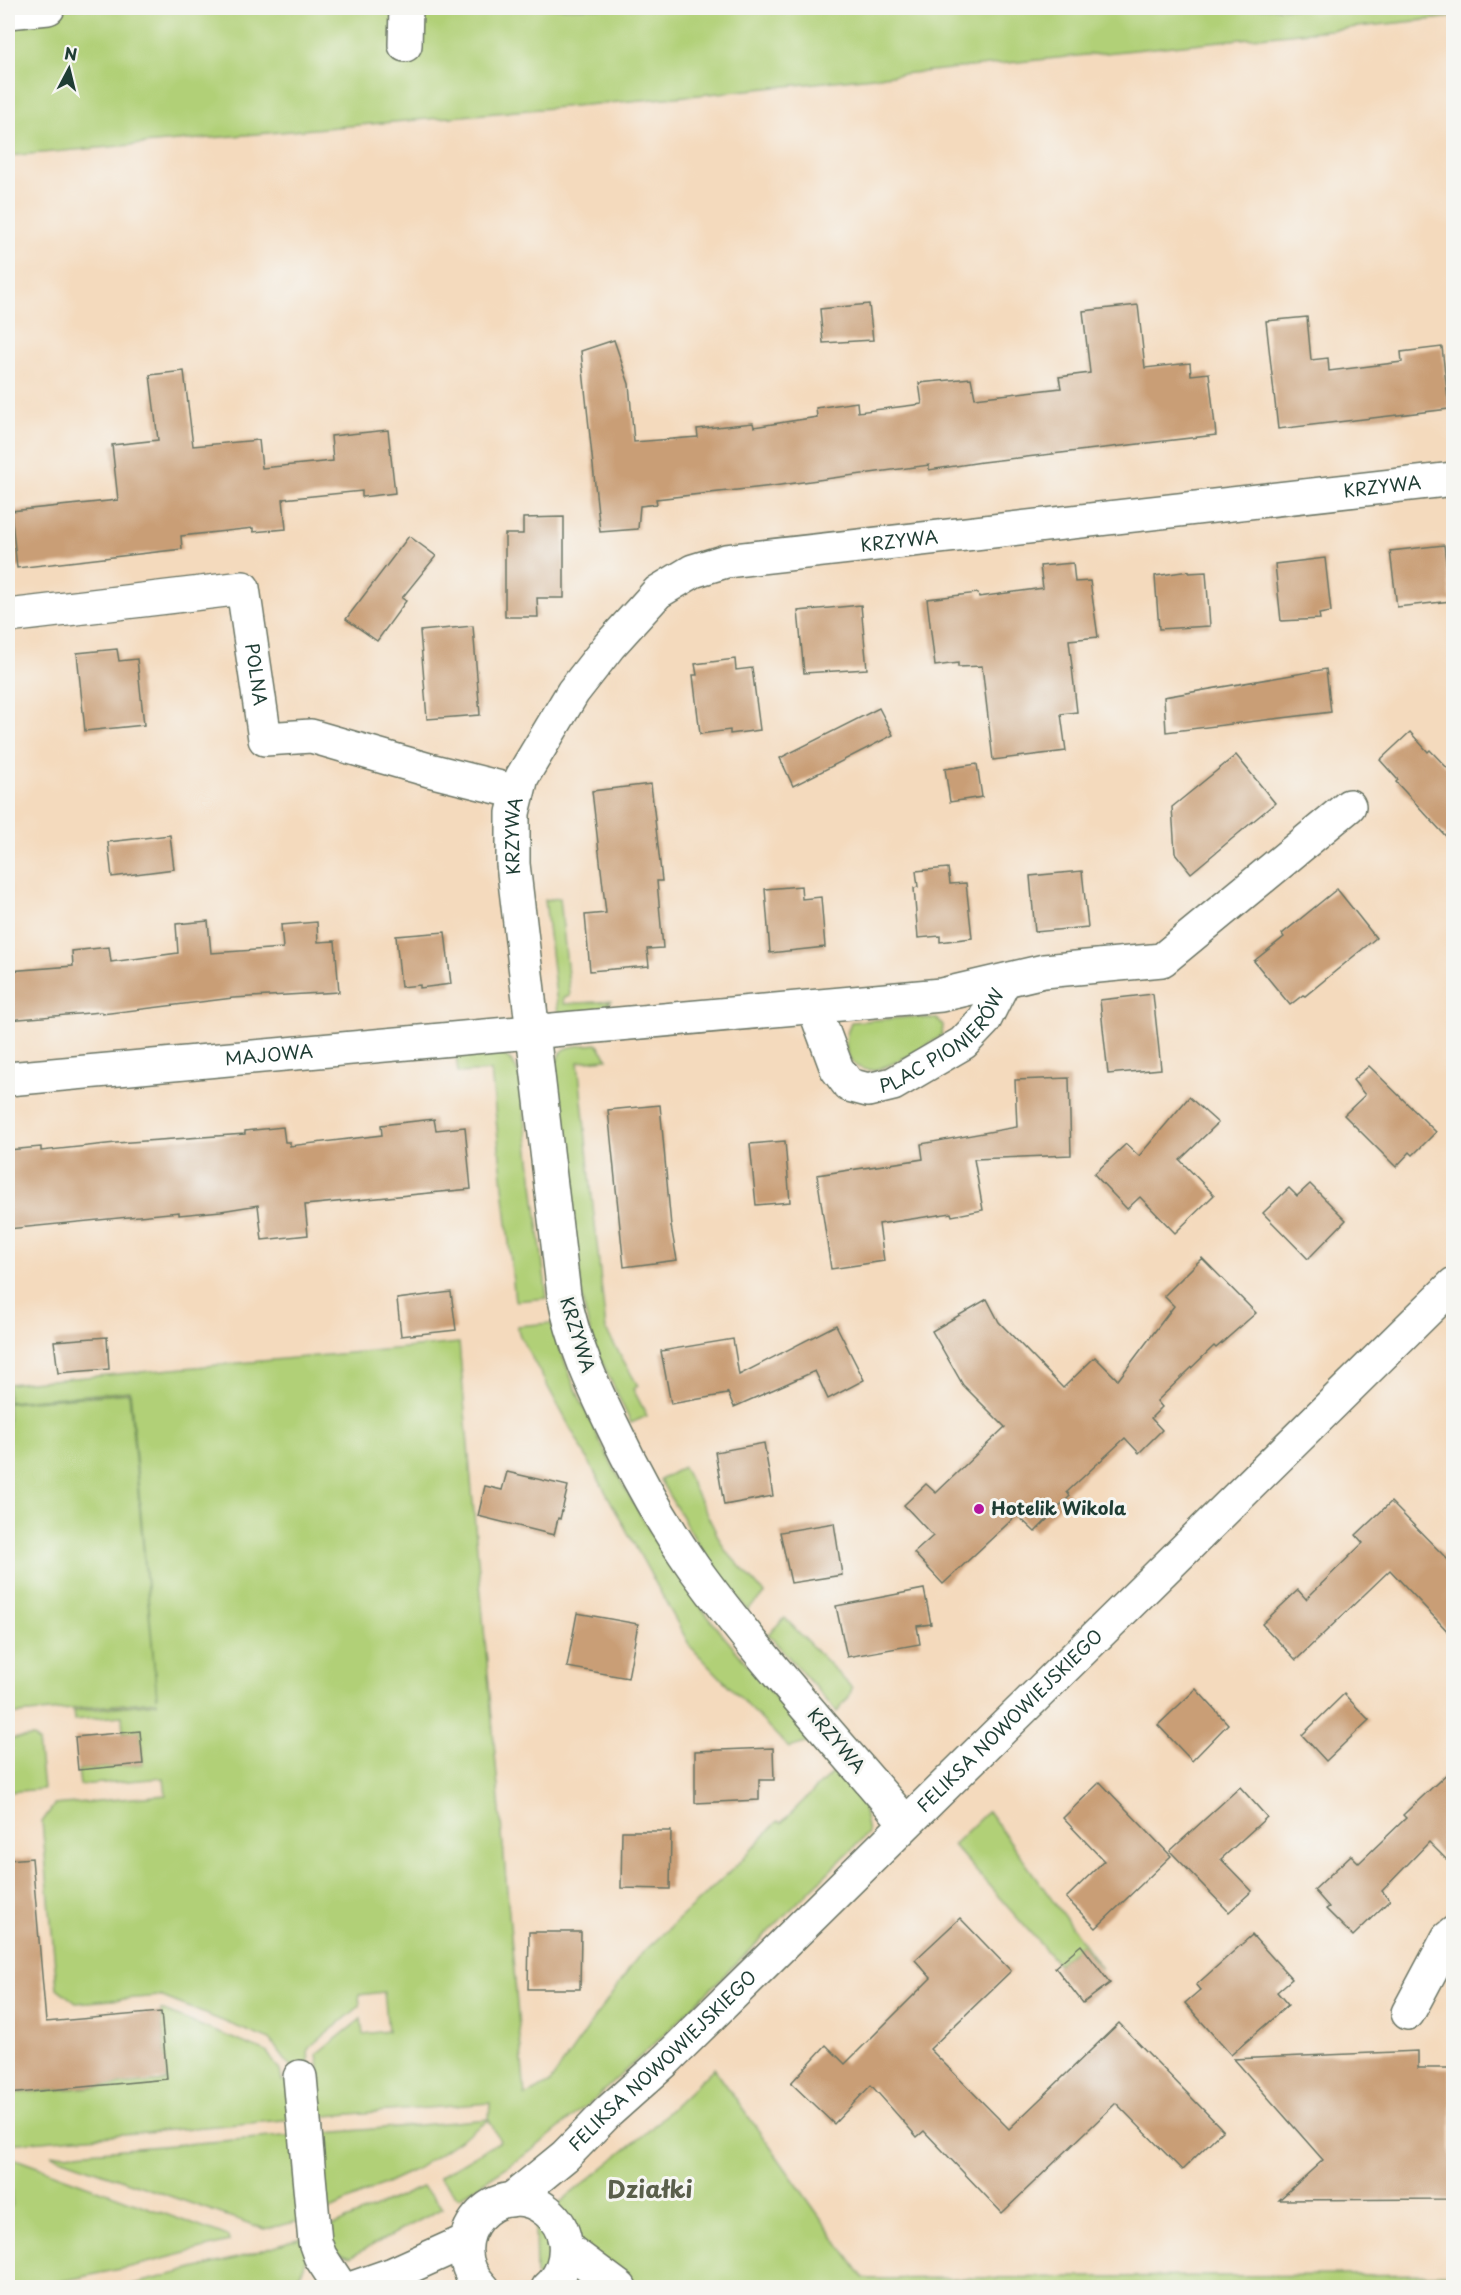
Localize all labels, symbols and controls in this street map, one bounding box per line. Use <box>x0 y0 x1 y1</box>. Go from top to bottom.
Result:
north arrow <box>39 39 99 99</box>
text: N <box>63 40 79 66</box>
street label: KRZYWA <box>1342 468 1422 503</box>
street label: KRZYWA <box>859 522 940 558</box>
street label: POLNA <box>239 641 275 707</box>
street label: KRZYWA <box>498 793 529 876</box>
street label: PLAC PIONIERÓW <box>877 983 1011 1099</box>
street label: MAJOWA <box>224 1037 314 1071</box>
street label: KRZYWA <box>554 1293 603 1376</box>
place label: Hotelik Wikola <box>991 1494 1126 1521</box>
marker: Hotelik Wikola <box>972 1502 986 1516</box>
street label: FELIKSA NOWOWIEJSKIEGO <box>910 1622 1108 1818</box>
street label: KRZYWA <box>802 1702 873 1779</box>
street label: FELIKSA NOWOWIEJSKIEGO <box>562 1963 762 2157</box>
district label: Działki <box>607 2170 693 2206</box>

